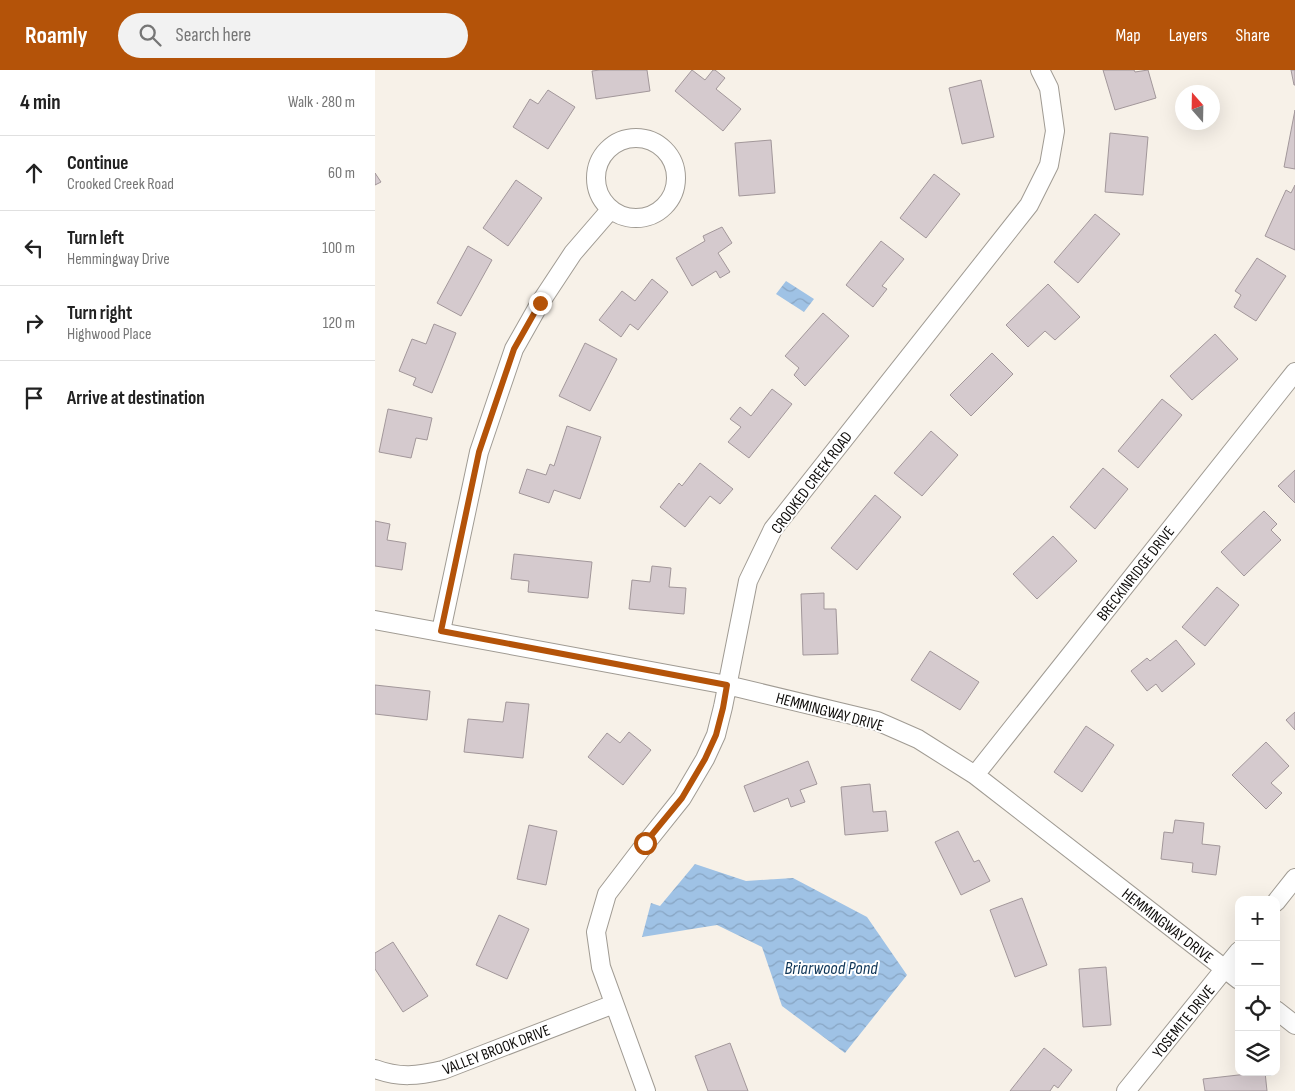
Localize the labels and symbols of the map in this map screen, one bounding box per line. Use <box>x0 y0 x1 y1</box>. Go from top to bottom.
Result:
north arrow <box>1175 85 1220 130</box>
route end <box>529 292 552 315</box>
street label: CROOKED CREEK ROAD <box>768 428 857 538</box>
street label: BRECKINRIDGE DRIVE <box>1093 523 1179 625</box>
street label: HEMMINGWAY DRIVE <box>774 689 886 736</box>
route start <box>634 832 657 855</box>
street label: HEMMINGWAY DRIVE <box>1118 885 1217 968</box>
water label: Briarwood Pond <box>784 958 878 979</box>
street label: YOSEMITE DRIVE <box>1149 982 1219 1062</box>
street label: VALLEY BROOK DRIVE <box>440 1021 553 1080</box>

